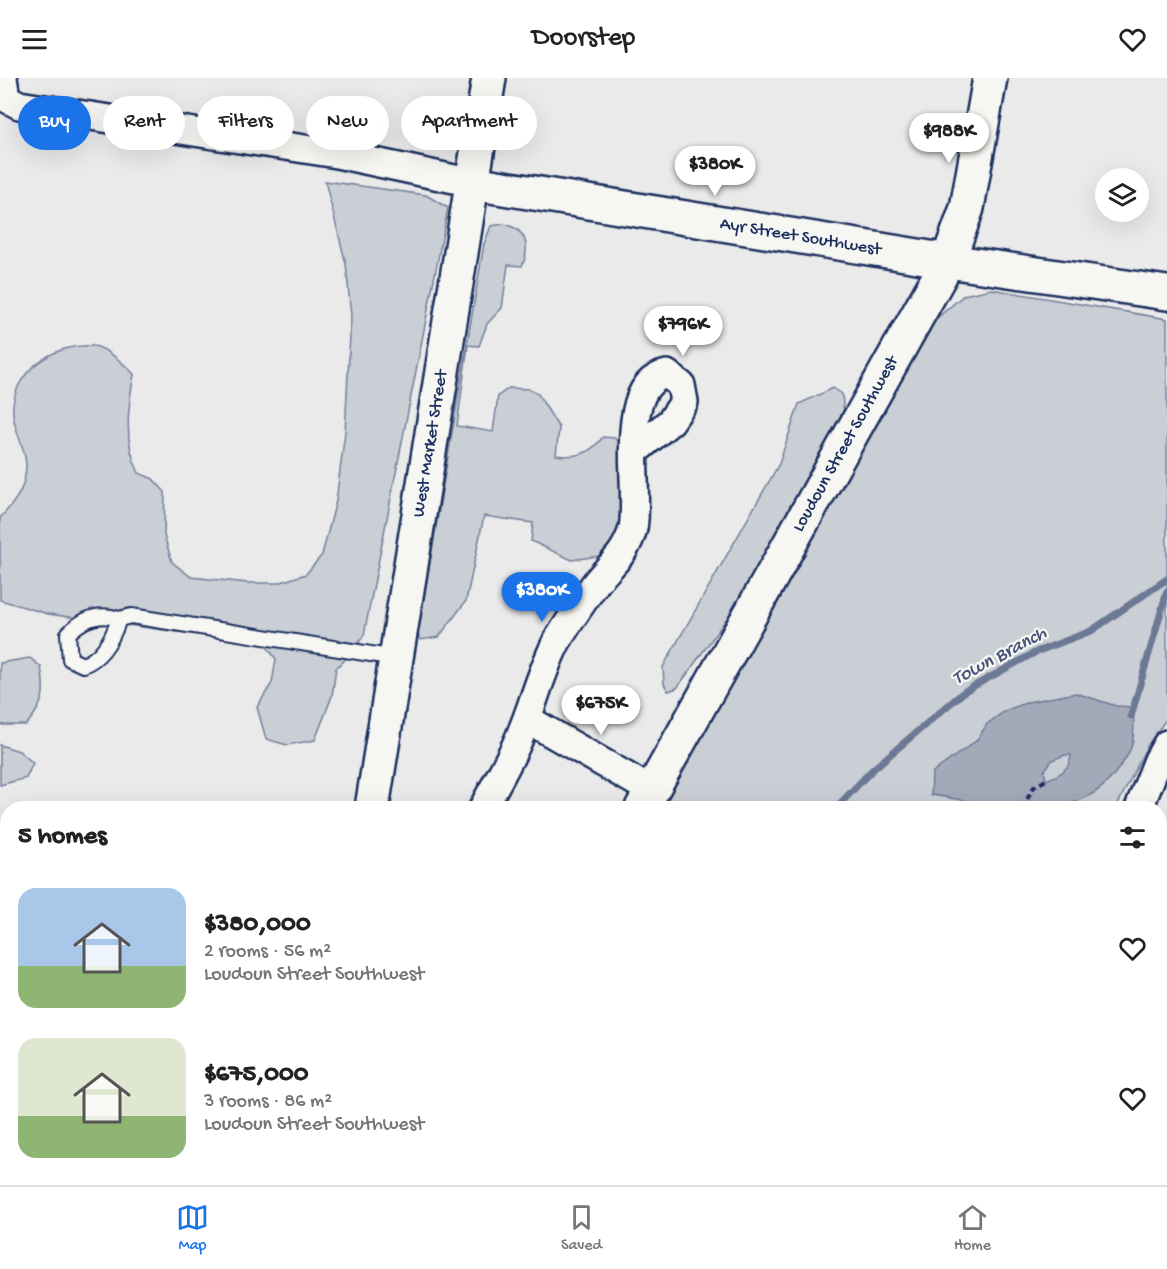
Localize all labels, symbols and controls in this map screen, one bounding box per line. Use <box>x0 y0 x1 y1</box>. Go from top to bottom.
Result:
icon: menu <box>18 23 51 56</box>
text: Doorstep <box>532 23 635 55</box>
icon: heart <box>1116 23 1149 56</box>
chip: Buy <box>18 96 91 150</box>
chip: Rent <box>103 96 185 150</box>
chip: Filters <box>197 96 294 150</box>
chip: New <box>306 96 389 150</box>
chip: Apartment <box>401 96 537 150</box>
pin: $988K <box>907 113 991 164</box>
text: $988K <box>923 121 975 144</box>
pin: $380K <box>673 146 757 197</box>
text: $380K <box>689 154 741 177</box>
map controls <box>1095 168 1149 222</box>
button: layers <box>1095 168 1149 222</box>
street label: Ayr Street Southwest <box>719 213 884 261</box>
pin: $796K <box>641 306 725 357</box>
text: $796K <box>658 314 708 337</box>
street label: Loudoun Street Southwest <box>788 351 904 536</box>
street label: West Market Street <box>408 367 453 519</box>
pin: $380K <box>500 572 584 623</box>
text: $380K <box>516 580 568 603</box>
water label: Town Branch <box>949 622 1051 691</box>
pin: $675K <box>559 685 643 736</box>
text: $675K <box>575 693 627 716</box>
icon: filters <box>1116 821 1149 854</box>
text: 5 homes <box>18 822 107 853</box>
text: $380,000 <box>204 910 311 941</box>
icon: home <box>66 912 138 984</box>
icon: heart <box>1116 932 1149 965</box>
text: 2 rooms · 56 m² <box>204 941 331 964</box>
text: Loudoun Street Southwest <box>204 964 424 987</box>
text: $675,000 <box>204 1060 309 1091</box>
icon: home <box>66 1062 138 1134</box>
icon: heart <box>1116 1082 1149 1115</box>
text: 3 rooms · 86 m² <box>204 1091 332 1114</box>
text: Loudoun Street Southwest <box>204 1114 424 1137</box>
tab: Map <box>176 1201 209 1256</box>
tab: Saved <box>561 1201 602 1256</box>
tab: Home <box>954 1201 991 1256</box>

